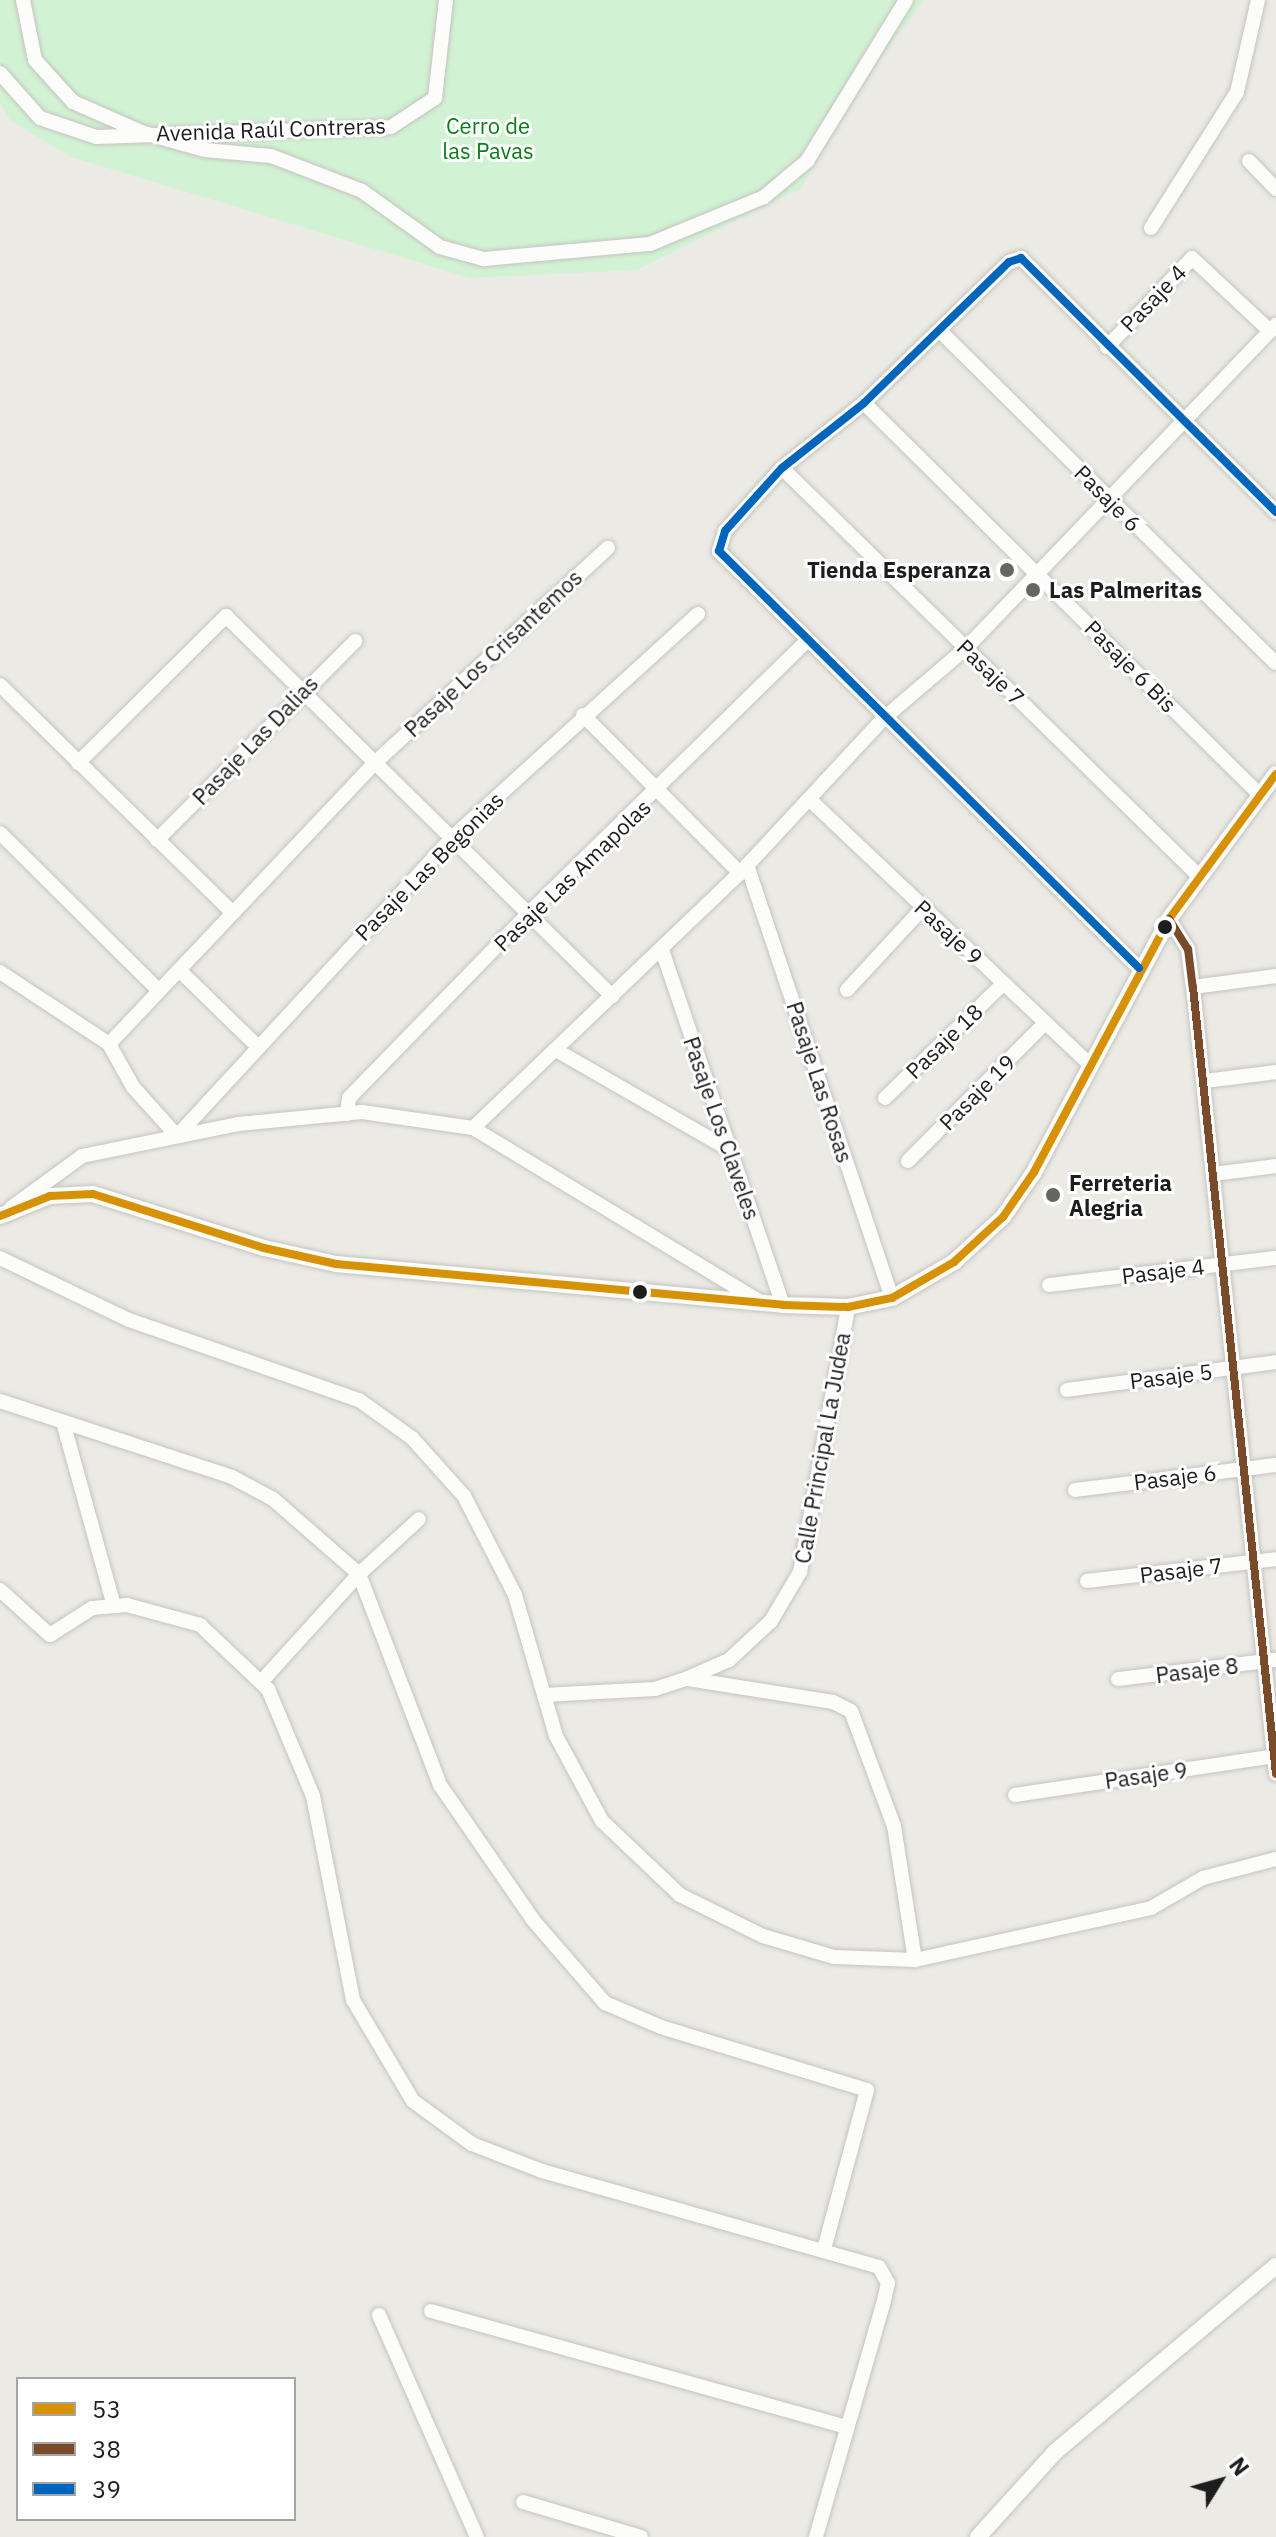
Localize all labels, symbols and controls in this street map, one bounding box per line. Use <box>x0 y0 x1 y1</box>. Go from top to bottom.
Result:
street label: Avenida Raúl Contreras <box>156 112 386 146</box>
park label: Cerro de las Pavas <box>442 112 534 164</box>
street label: Pasaje 4 <box>1115 259 1191 337</box>
street label: Pasaje 6 <box>1069 459 1147 537</box>
place label: Tienda Esperanza <box>807 557 991 583</box>
marker: Tienda Esperanza <box>998 561 1016 579</box>
street label: Pasaje Los Crisantemos <box>399 564 587 742</box>
place label: Las Palmeritas <box>1049 577 1202 603</box>
marker: Las Palmeritas <box>1024 581 1042 599</box>
street label: Pasaje 6 Bis <box>1080 615 1182 717</box>
street label: Pasaje 7 <box>952 634 1030 710</box>
street label: Pasaje Las Dalias <box>187 670 323 810</box>
street label: Pasaje Las Begonias <box>349 786 509 946</box>
street label: Pasaje Las Amapolas <box>488 793 656 957</box>
street label: Pasaje 9 <box>910 894 988 970</box>
unlabelled marker <box>1157 919 1173 935</box>
street label: Pasaje Las Rosas <box>781 998 859 1166</box>
street label: Pasaje 18 <box>900 998 988 1084</box>
street label: Pasaje Los Claveles <box>678 1033 766 1223</box>
street label: Pasaje 19 <box>934 1049 1020 1135</box>
place label: Ferreteria Alegria <box>1069 1169 1172 1220</box>
marker: Ferreteria Alegria <box>1044 1186 1062 1204</box>
street label: Pasaje 4 <box>1120 1253 1206 1289</box>
unlabelled marker <box>632 1284 648 1300</box>
street label: Calle Principal La Judea <box>789 1330 855 1566</box>
street label: Pasaje 5 <box>1128 1358 1214 1394</box>
street label: Pasaje 6 <box>1132 1459 1218 1495</box>
street label: Pasaje 7 <box>1138 1552 1224 1588</box>
street label: Pasaje 8 <box>1154 1652 1240 1688</box>
street label: Pasaje 9 <box>1103 1756 1189 1794</box>
legend <box>16 2377 296 2521</box>
text: 53 <box>92 2393 121 2425</box>
text: 38 <box>92 2433 121 2465</box>
north arrow <box>1180 2441 1260 2521</box>
text: N <box>1223 2451 1256 2481</box>
text: 39 <box>92 2473 121 2505</box>

